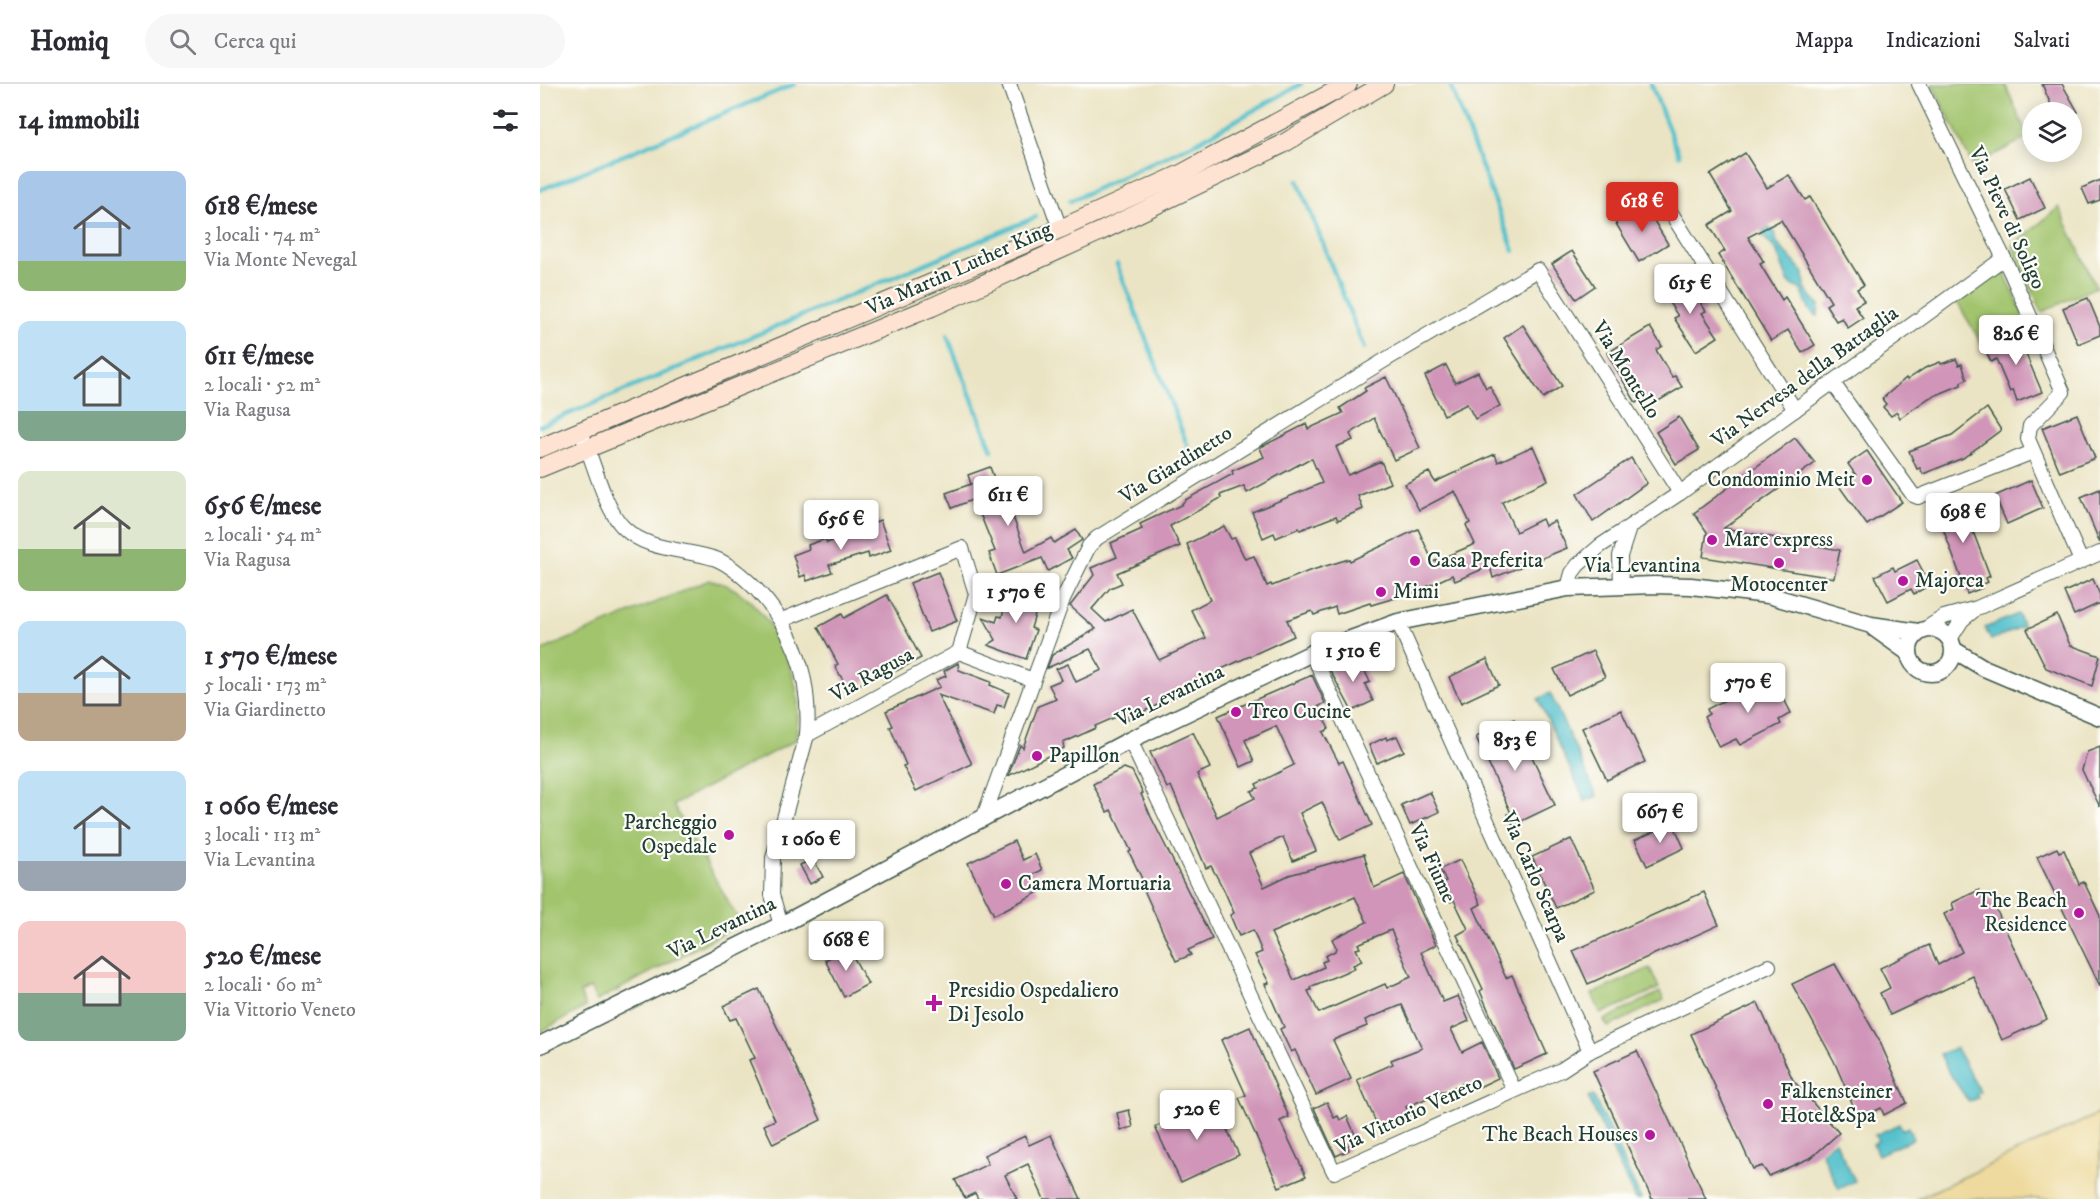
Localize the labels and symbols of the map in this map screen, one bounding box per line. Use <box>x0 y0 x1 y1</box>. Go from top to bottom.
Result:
street label: Via Pieve di Soligo <box>1962 142 2051 293</box>
pin: 618 € <box>1600 182 1684 233</box>
street label: Via Martin Luther King <box>861 216 1057 322</box>
pin: 615 € <box>1648 264 1732 315</box>
street label: Via Nervesa della Battaglia <box>1706 300 1904 454</box>
pin: 826 € <box>1974 315 2058 366</box>
street label: Via Montello <box>1585 316 1666 424</box>
street label: Via Giardinetto <box>1114 420 1237 510</box>
place label: Condominio Meit <box>1707 467 1855 493</box>
marker: Condominio Meit <box>1860 473 1874 487</box>
pin: 611 € <box>966 476 1050 527</box>
pin: 698 € <box>1921 493 2005 544</box>
pin: 656 € <box>799 500 883 551</box>
place label: Mare express <box>1724 527 1833 553</box>
marker: Mare express <box>1705 533 1719 547</box>
place label: Casa Preferita <box>1427 548 1543 574</box>
street label: Via Levantina <box>1583 553 1701 579</box>
marker: Casa Preferita <box>1408 554 1422 568</box>
marker: Motocenter <box>1772 556 1786 570</box>
place label: Majorca <box>1915 568 1984 594</box>
place label: Motocenter <box>1730 572 1828 598</box>
pin: 1 570 € <box>961 573 1071 624</box>
marker: Majorca <box>1896 574 1910 588</box>
place label: Mimi <box>1393 579 1439 605</box>
marker: Mimi <box>1374 585 1388 599</box>
pin: 1 510 € <box>1298 632 1408 683</box>
street label: Via Ragusa <box>825 641 918 709</box>
street label: Via Levantina <box>1111 659 1228 734</box>
pin: 570 € <box>1706 663 1790 714</box>
place label: Treo Cucine <box>1248 699 1351 725</box>
marker: Treo Cucine <box>1229 705 1243 719</box>
pin: 853 € <box>1473 721 1557 772</box>
place label: Papillon <box>1049 743 1120 769</box>
marker: Papillon <box>1030 749 1044 763</box>
pin: 667 € <box>1618 793 1702 844</box>
street label: Via Carlo Scarpa <box>1494 807 1575 946</box>
place label: Parcheggio Ospedale <box>623 810 717 860</box>
street label: Via Fiume <box>1402 818 1462 907</box>
pin: 1 060 € <box>756 820 866 871</box>
marker: Parcheggio Ospedale <box>722 828 736 842</box>
place label: Camera Mortuaria <box>1018 871 1171 897</box>
marker: Camera Mortuaria <box>999 877 1013 891</box>
place label: The Beach Residence <box>1976 888 2067 938</box>
street label: Via Levantina <box>663 891 780 966</box>
marker: The Beach Residence <box>2072 906 2086 920</box>
pin: 668 € <box>804 921 888 972</box>
place label: Presidio Ospedaliero Di Jesolo <box>948 978 1119 1028</box>
marker: Presidio Ospedaliero Di Jesolo <box>925 994 943 1012</box>
street label: Via Vittorio Veneto <box>1330 1070 1487 1161</box>
place label: Falkensteiner Hotel&Spa <box>1780 1079 1893 1129</box>
pin: 520 € <box>1155 1090 1239 1141</box>
marker: Falkensteiner Hotel&Spa <box>1761 1097 1775 1111</box>
place label: The Beach Houses <box>1482 1122 1638 1148</box>
marker: The Beach Houses <box>1643 1128 1657 1142</box>

